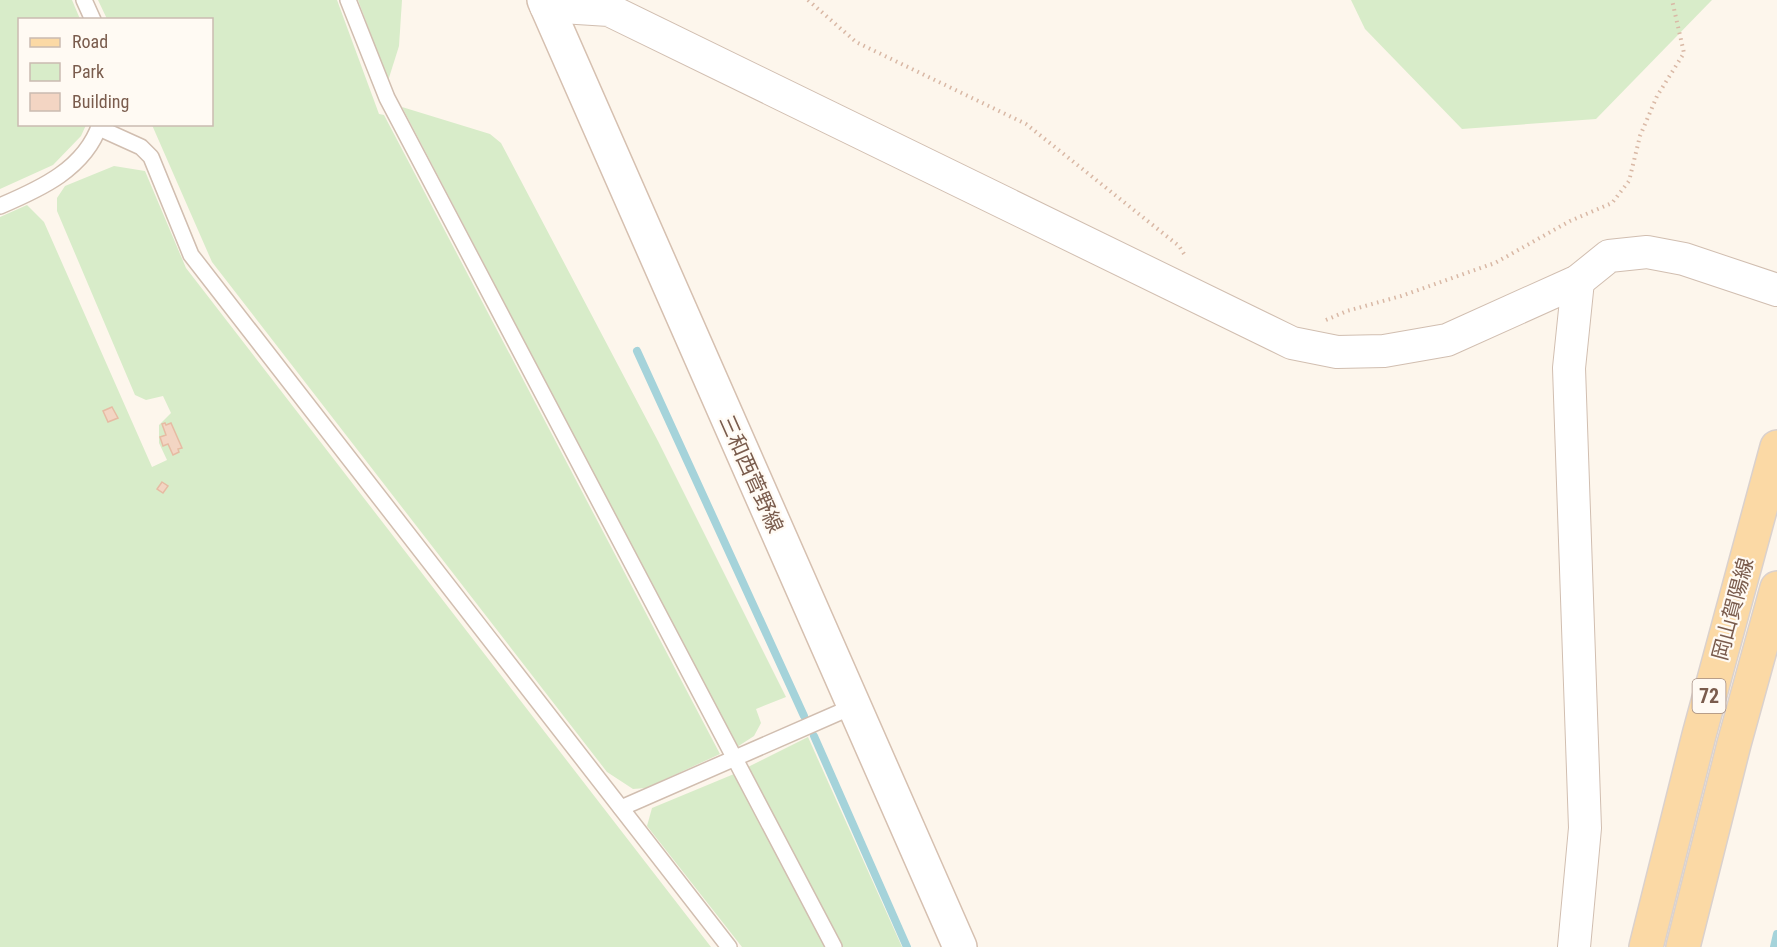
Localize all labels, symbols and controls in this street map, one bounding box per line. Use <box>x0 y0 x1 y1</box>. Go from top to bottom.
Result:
legend <box>18 18 213 126</box>
text: Road <box>72 31 108 52</box>
text: Park <box>72 61 104 82</box>
text: Building <box>72 91 129 112</box>
street label: 三和西菅野線 <box>714 412 788 536</box>
street label: 岡山賀陽線 <box>1708 555 1758 663</box>
road number: 72 <box>1692 679 1726 713</box>

